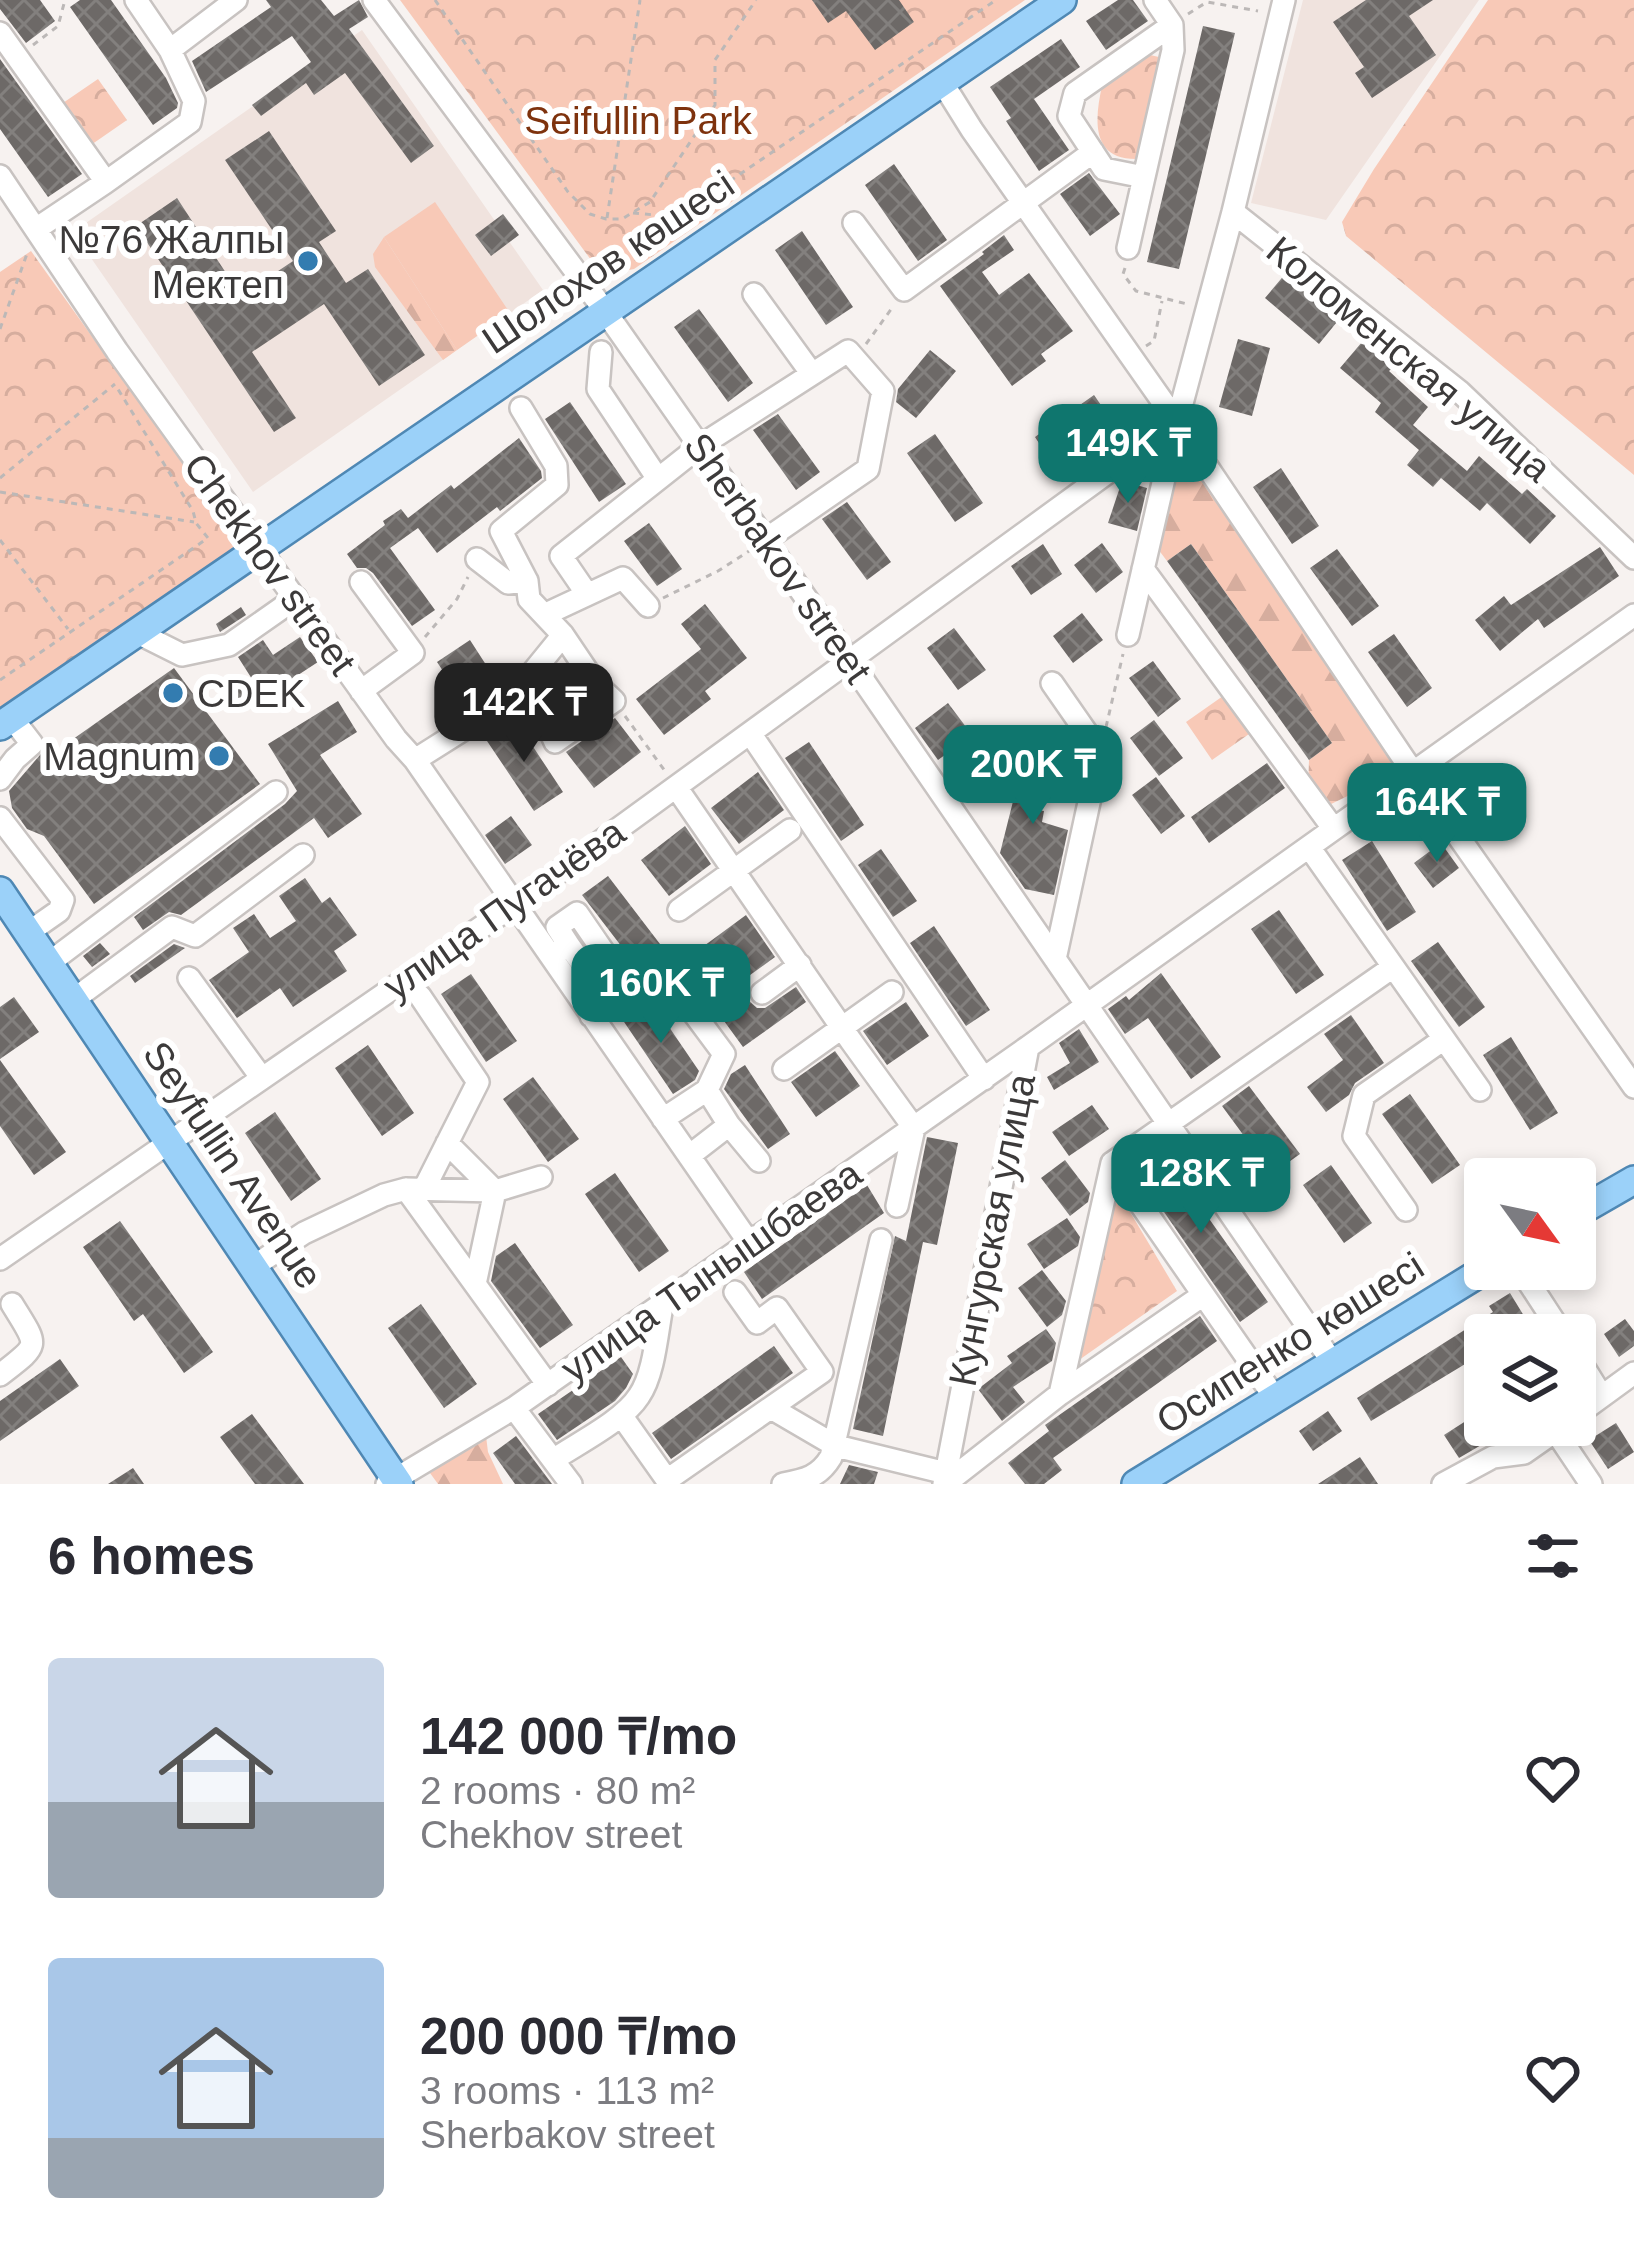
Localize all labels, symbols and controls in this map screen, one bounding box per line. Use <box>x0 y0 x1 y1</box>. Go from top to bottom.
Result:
park label: Seifullin Park <box>524 99 752 142</box>
street label: Шолохов көшесі <box>474 162 742 362</box>
place label: №76 Жалпы Мектеп <box>58 218 284 306</box>
street label: Коломенская улица <box>1259 228 1560 490</box>
marker: №76 Жалпы Мектеп <box>295 248 321 274</box>
pin: 149K ₸ <box>1030 404 1226 506</box>
text: 149K ₸ <box>1065 421 1191 464</box>
street label: Sherbakov street <box>676 425 880 691</box>
street label: Chekhov street <box>176 445 365 683</box>
pin: 142K ₸ <box>426 663 622 765</box>
place label: CDEK <box>197 672 305 715</box>
marker: CDEK <box>160 680 186 706</box>
text: 142K ₸ <box>461 680 587 723</box>
pin: 200K ₸ <box>935 725 1131 827</box>
place label: Magnum <box>43 735 195 778</box>
text: 200K ₸ <box>970 742 1096 785</box>
marker: Magnum <box>206 743 232 769</box>
pin: 164K ₸ <box>1339 763 1535 865</box>
text: 164K ₸ <box>1374 780 1500 823</box>
street label: улица Пугачёва <box>375 810 633 1008</box>
pin: 160K ₸ <box>563 944 759 1046</box>
text: 160K ₸ <box>598 961 724 1004</box>
street label: Seyfullin Avenue <box>135 1034 331 1296</box>
street label: Кунгурская улица <box>941 1070 1043 1390</box>
pin: 128K ₸ <box>1103 1134 1299 1236</box>
street label: улица Тынышбаева <box>553 1151 869 1391</box>
text: 128K ₸ <box>1138 1151 1264 1194</box>
north arrow <box>1464 1158 1596 1290</box>
map controls <box>1464 1158 1596 1446</box>
street label: Осипенко көшесі <box>1149 1244 1431 1442</box>
button: layers <box>1464 1314 1596 1446</box>
icon: filters <box>1520 1523 1586 1589</box>
text: 6 homes <box>48 1528 255 1585</box>
icon: home <box>144 1706 288 1850</box>
text: 142 000 ₸/mo <box>420 1708 737 1765</box>
icon: heart <box>1520 1745 1586 1811</box>
text: 2 rooms · 80 m² <box>420 1769 695 1812</box>
text: Chekhov street <box>420 1813 682 1856</box>
icon: home <box>144 2006 288 2150</box>
text: 200 000 ₸/mo <box>420 2008 737 2065</box>
icon: heart <box>1520 2045 1586 2111</box>
text: 3 rooms · 113 m² <box>420 2069 714 2112</box>
text: Sherbakov street <box>420 2113 715 2156</box>

